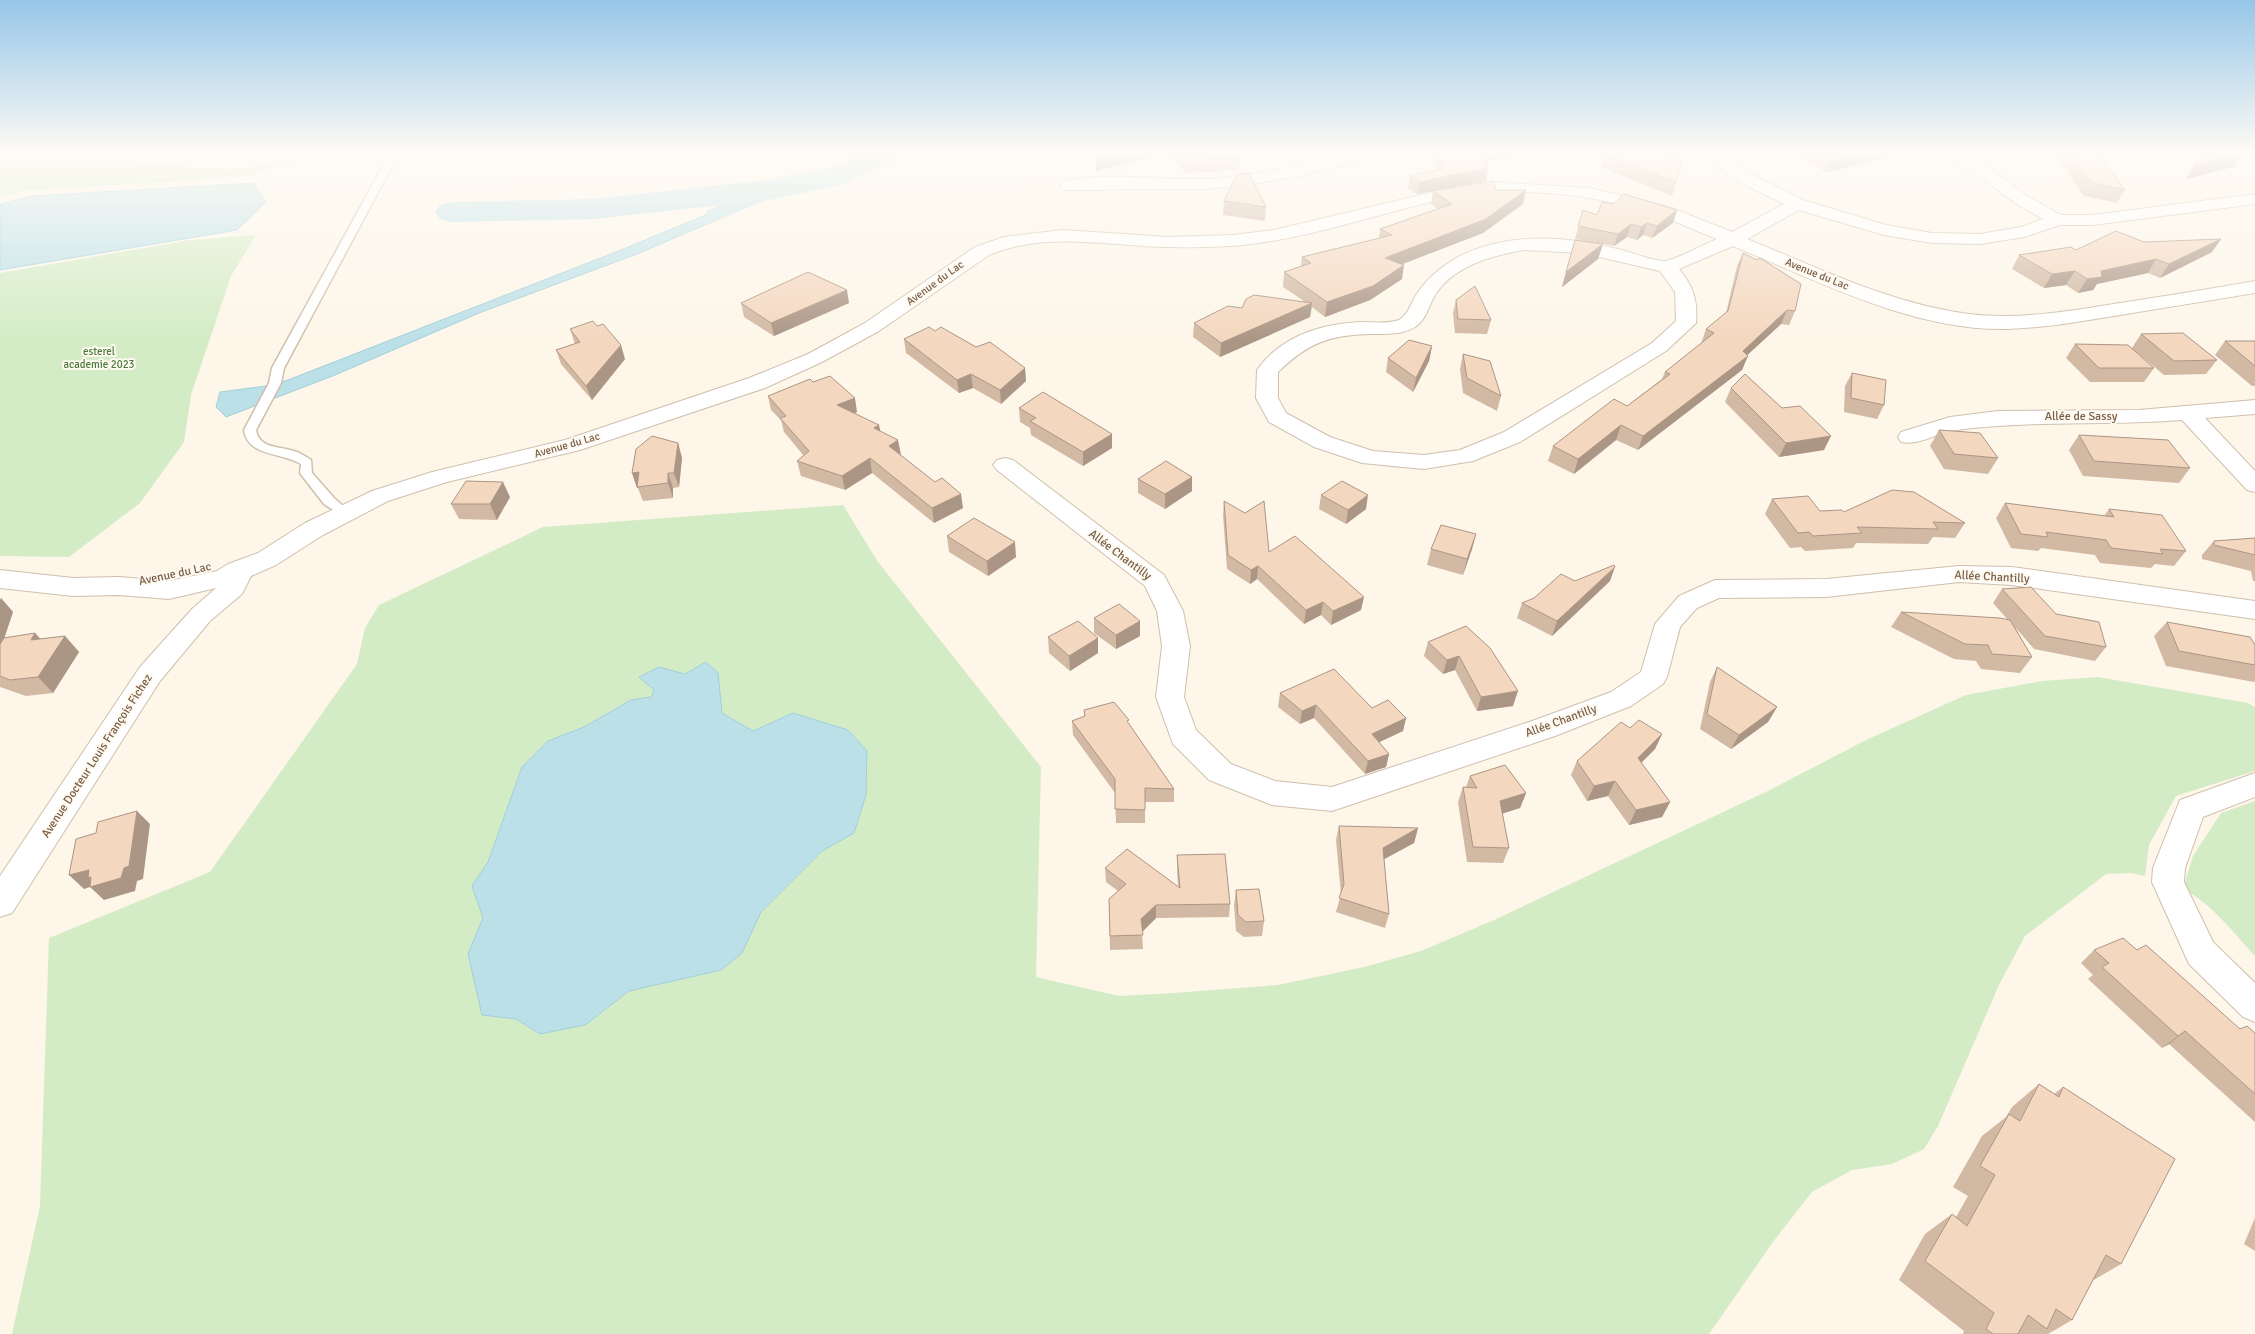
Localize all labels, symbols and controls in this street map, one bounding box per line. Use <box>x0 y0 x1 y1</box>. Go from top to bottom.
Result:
street label: Avenue du Lac <box>1783 255 1851 293</box>
street label: Avenue du Lac <box>904 258 966 308</box>
park label: esterel academie 2023 <box>63 345 135 371</box>
street label: Allée de Sassy <box>2045 409 2118 424</box>
street label: Avenue du Lac <box>533 429 601 461</box>
street label: Allée Chantilly <box>1086 526 1155 584</box>
street label: Avenue du Lac <box>137 559 213 589</box>
street label: Allée Chantilly <box>1954 568 2030 586</box>
street label: Avenue Docteur Louis François Fichez <box>38 671 156 841</box>
street label: Allée Chantilly <box>1523 701 1599 741</box>

